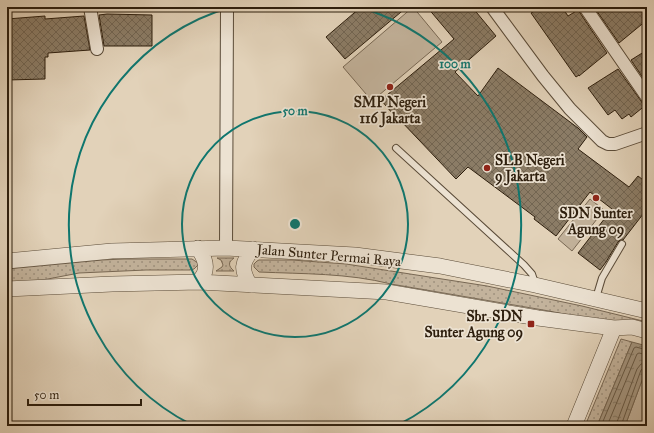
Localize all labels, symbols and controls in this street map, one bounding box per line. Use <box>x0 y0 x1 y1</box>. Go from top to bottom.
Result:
text: 100 m <box>439 57 472 71</box>
marker: SMP Negeri 116 Jakarta <box>385 82 395 92</box>
place label: SMP Negeri 116 Jakarta <box>354 94 426 128</box>
text: 50 m <box>282 104 309 118</box>
place label: SLB Negeri 9 Jakarta <box>495 152 565 186</box>
marker: SLB Negeri 9 Jakarta <box>482 163 492 173</box>
marker: SDN Sunter Agung 09 <box>591 193 601 203</box>
place label: SDN Sunter Agung 09 <box>560 205 633 239</box>
centre of rings <box>288 217 302 231</box>
street label: Jalan Sunter Permai Raya <box>254 241 402 271</box>
place label: Sbr. SDN Sunter Agung 09 <box>425 308 523 342</box>
marker: Sbr. SDN Sunter Agung 09 <box>526 319 536 329</box>
scale bar <box>28 381 141 407</box>
text: 50 m <box>34 388 59 402</box>

